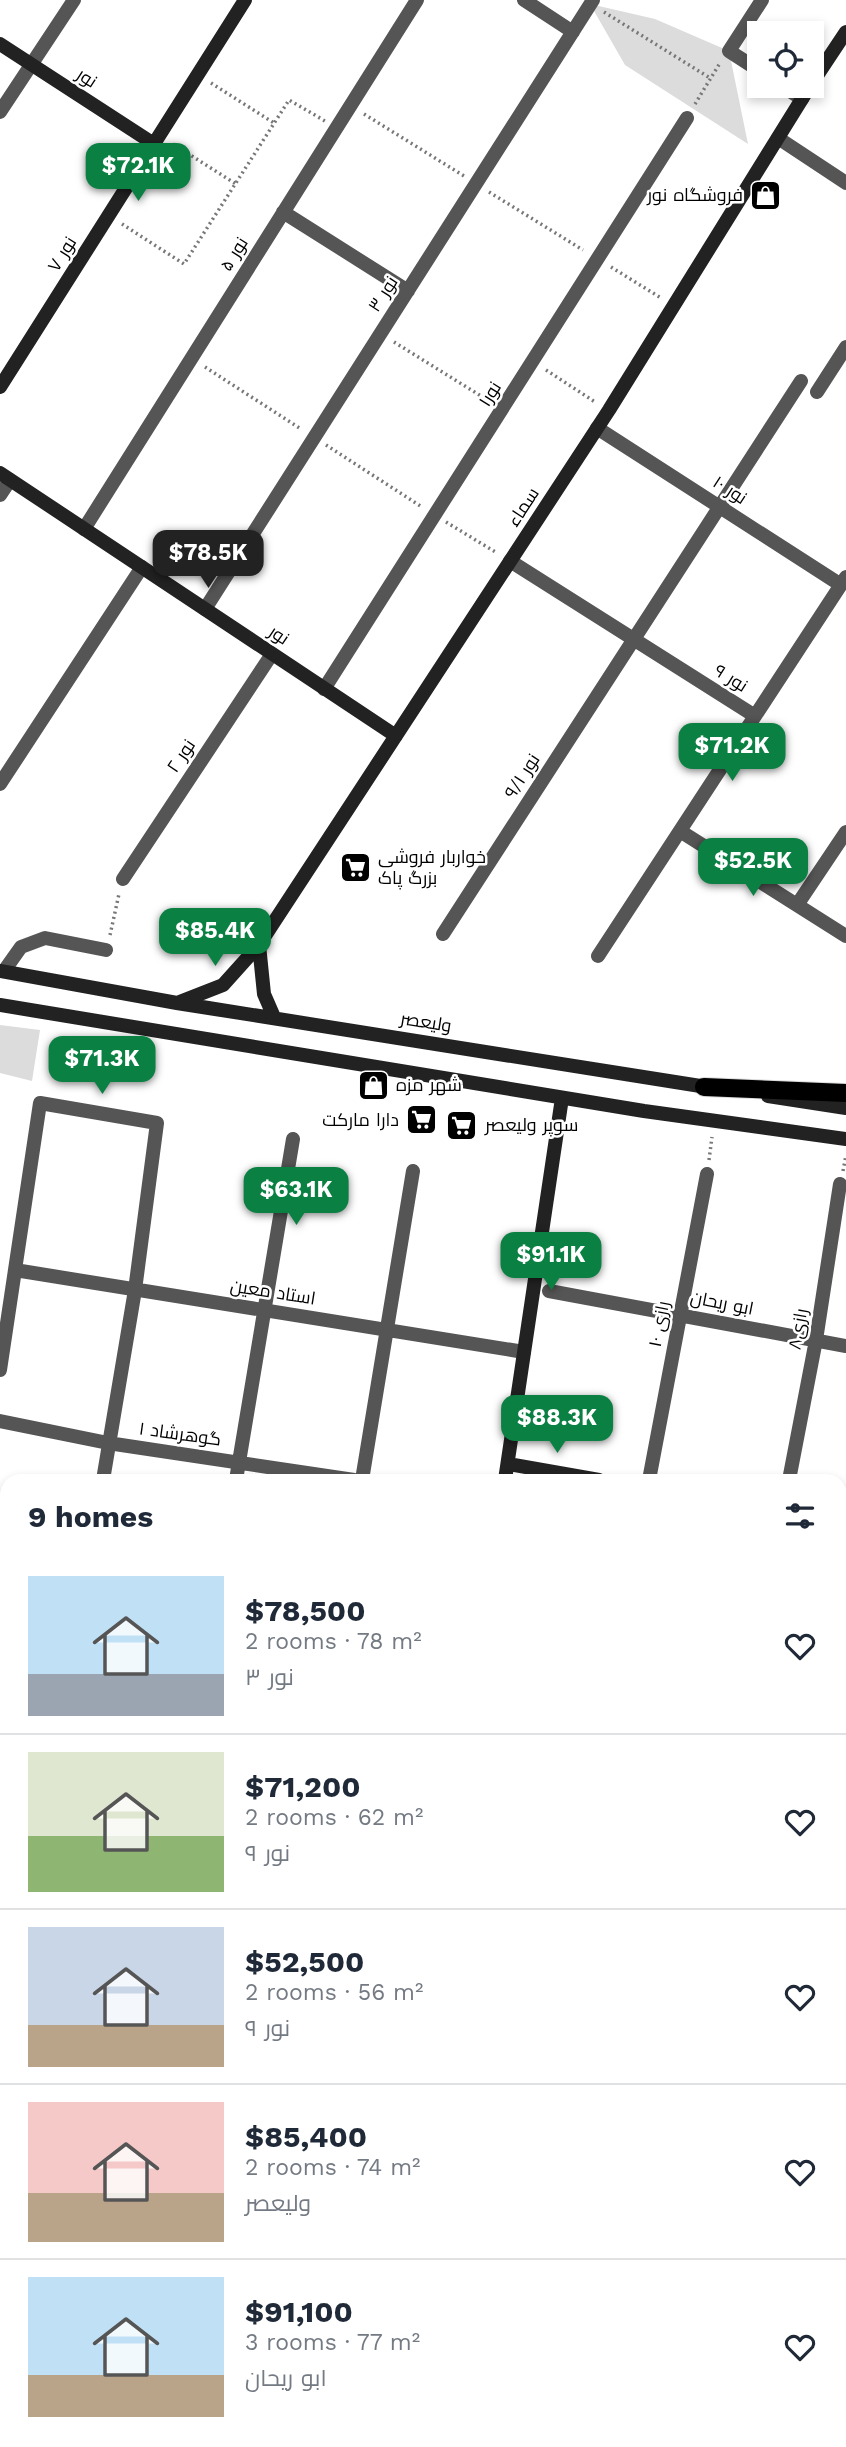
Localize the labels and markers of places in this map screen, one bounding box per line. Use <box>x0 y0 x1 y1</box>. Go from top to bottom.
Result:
pin: $72.1K <box>81 144 195 203</box>
shop icon: فروشگاه نور <box>749 178 783 212</box>
place label: فروشگاه نور <box>646 184 743 206</box>
pin: $78.5K <box>151 530 265 590</box>
pin: $71.2K <box>675 724 789 783</box>
pin: $52.5K <box>696 838 810 898</box>
place label: خواربار فروشی بزرگ پاک <box>378 846 486 890</box>
supermarket icon: خواربار فروشی بزرگ پاک <box>338 850 372 884</box>
pin: $85.4K <box>158 908 272 968</box>
pin: $71.3K <box>45 1036 159 1096</box>
shop icon: شهر مزه <box>356 1068 390 1102</box>
place label: شهر مزه <box>396 1074 462 1096</box>
supermarket icon: دارا مارکت <box>405 1103 439 1137</box>
supermarket icon: سوپر ولیعصر <box>445 1108 479 1142</box>
place label: دارا مارکت <box>322 1109 399 1131</box>
place label: سوپر ولیعصر <box>484 1114 578 1137</box>
pin: $63.1K <box>239 1168 353 1227</box>
pin: $91.1K <box>494 1232 608 1292</box>
pin: $88.3K <box>500 1396 614 1455</box>

